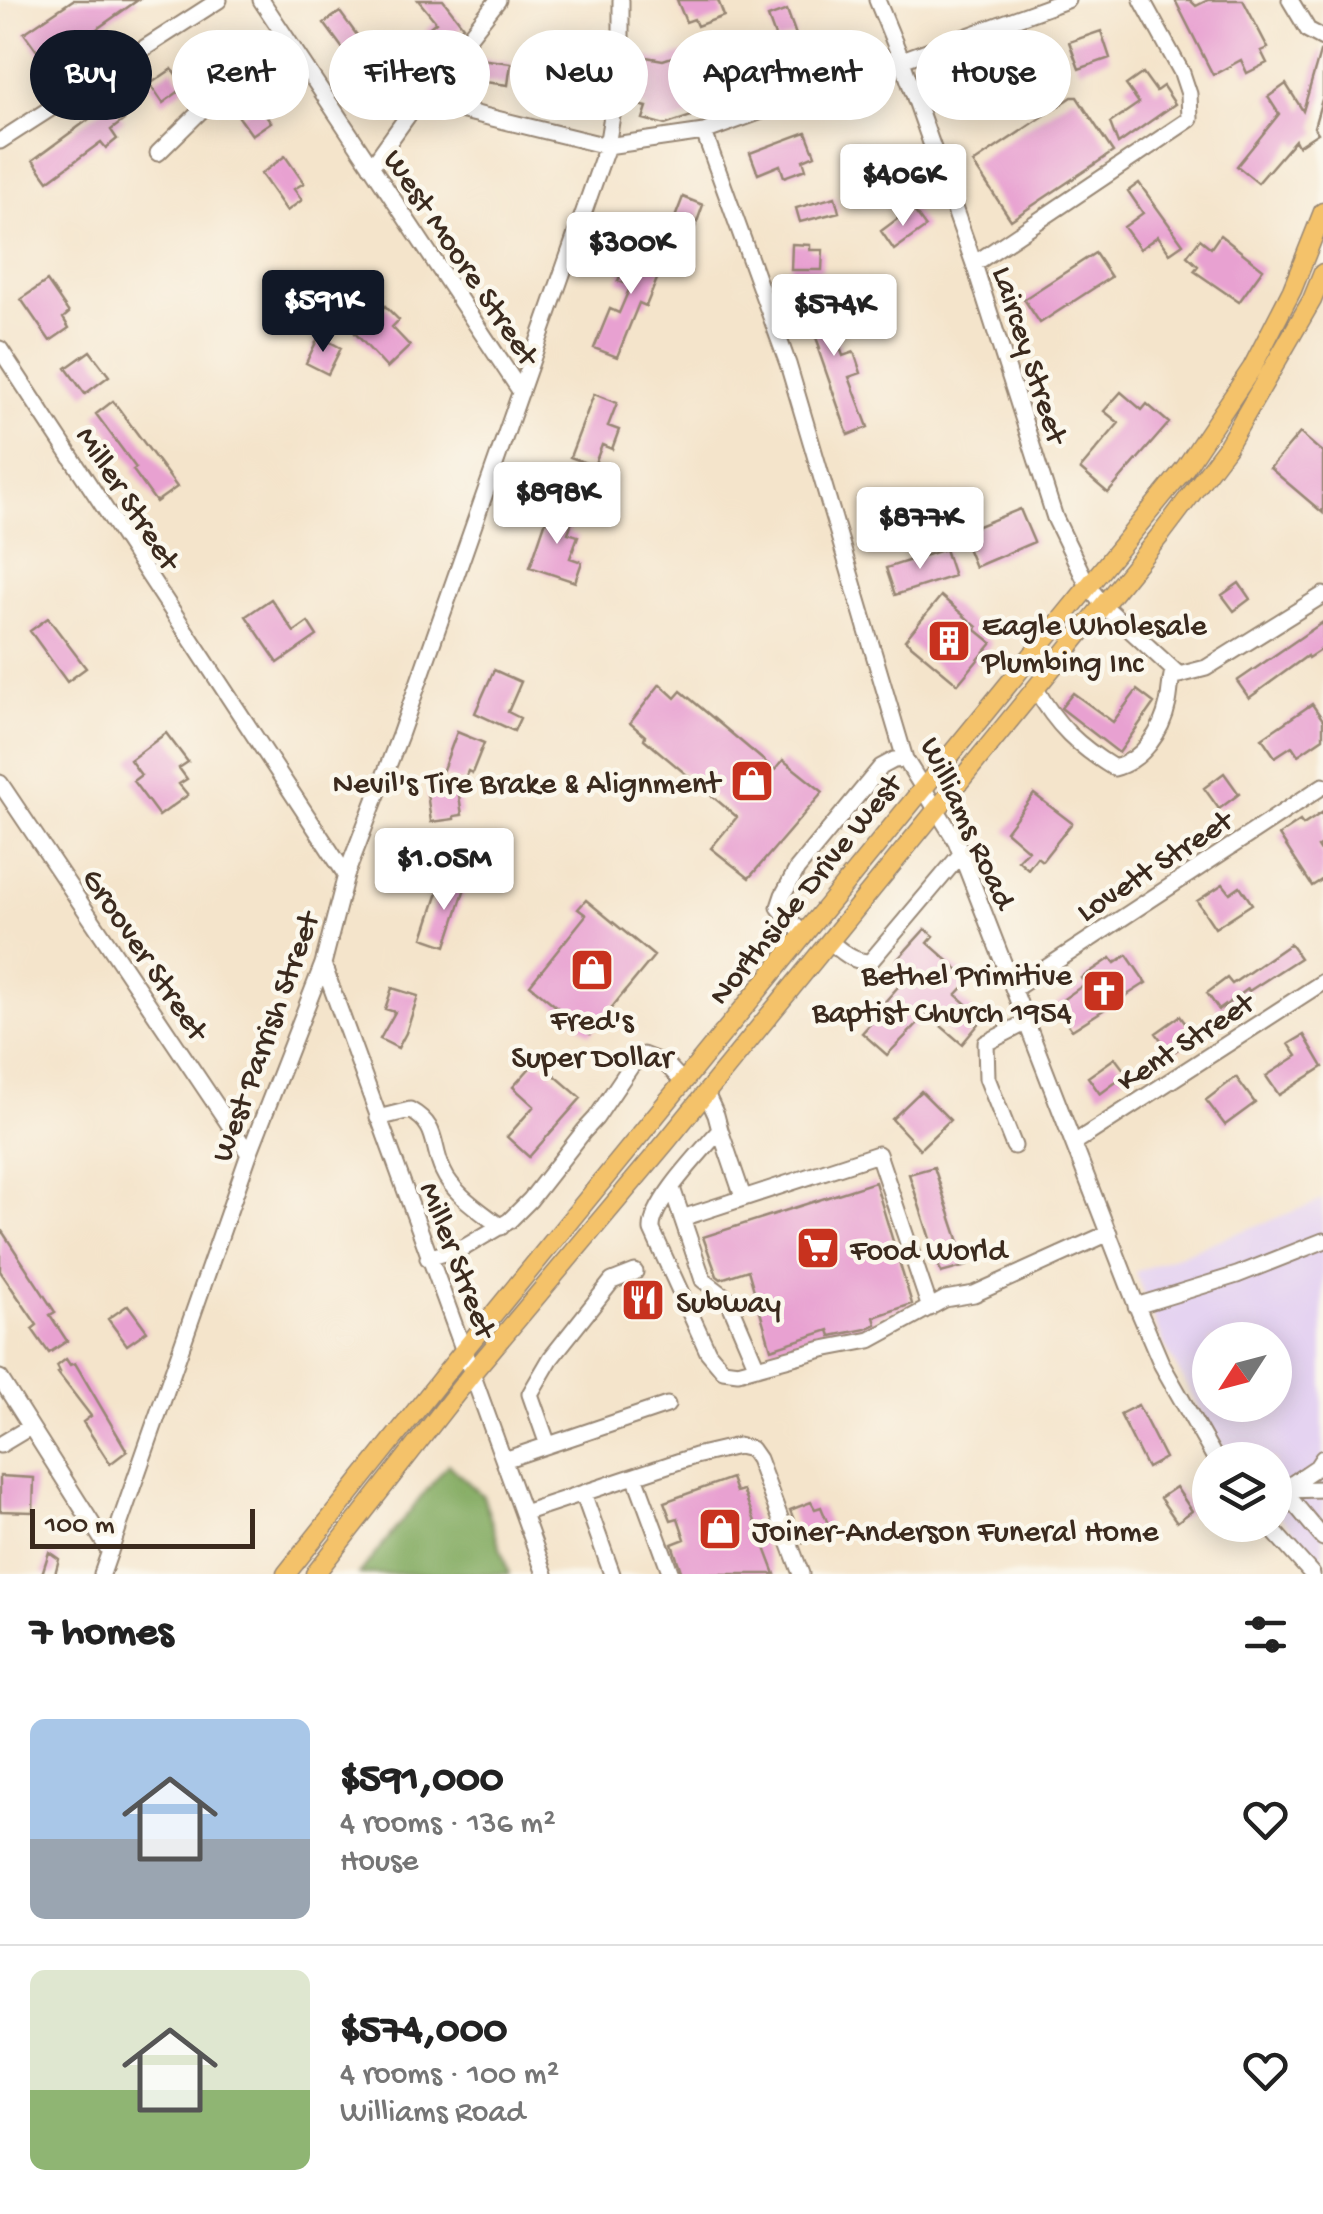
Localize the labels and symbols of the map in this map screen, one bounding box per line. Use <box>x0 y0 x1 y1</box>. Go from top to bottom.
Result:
street label: West Moore Street <box>373 144 547 376</box>
pin: $406K <box>833 144 973 229</box>
pin: $300K <box>561 212 701 297</box>
street label: Laircey Street <box>981 262 1075 452</box>
pin: $591K <box>253 270 393 355</box>
pin: $574K <box>764 274 904 359</box>
street label: Miller Street <box>65 421 188 581</box>
pin: $898K <box>487 462 627 547</box>
pin: $877K <box>850 487 990 572</box>
place label: Eagle Wholesale Plumbing Inc <box>981 609 1207 684</box>
building icon: Eagle Wholesale Plumbing Inc <box>926 618 972 664</box>
street label: Williams Road <box>909 732 1023 918</box>
shop icon: Nevil's Tire Brake & Alignment <box>729 758 775 804</box>
street label: Northside Drive West <box>702 766 914 1014</box>
place label: Nevil's Tire Brake & Alignment <box>332 767 723 805</box>
street label: Lovett Street <box>1071 802 1243 933</box>
pin: $1.05M <box>363 828 525 913</box>
street label: Groover Street <box>71 862 216 1052</box>
street label: West Parrish Street <box>205 905 332 1168</box>
shop icon: Fred's Super Dollar <box>569 947 615 993</box>
place label: Bethel Primitive Baptist Church 1954 <box>811 959 1072 1034</box>
church icon: Bethel Primitive Baptist Church 1954 <box>1081 968 1127 1014</box>
street label: Kent Street <box>1111 984 1265 1102</box>
place label: Fred's Super Dollar <box>511 1004 676 1079</box>
street label: Miller Street <box>408 1177 504 1347</box>
supermarket icon: Food World <box>795 1225 841 1271</box>
place label: Food World <box>849 1234 1009 1272</box>
restaurant icon: Subway <box>620 1277 666 1323</box>
place label: Subway <box>676 1286 781 1324</box>
north arrow <box>1192 1322 1292 1422</box>
scale bar <box>30 1504 255 1548</box>
shop icon: Joiner-Anderson Funeral Home <box>697 1506 743 1552</box>
place label: Joiner-Anderson Funeral Home <box>752 1515 1159 1553</box>

